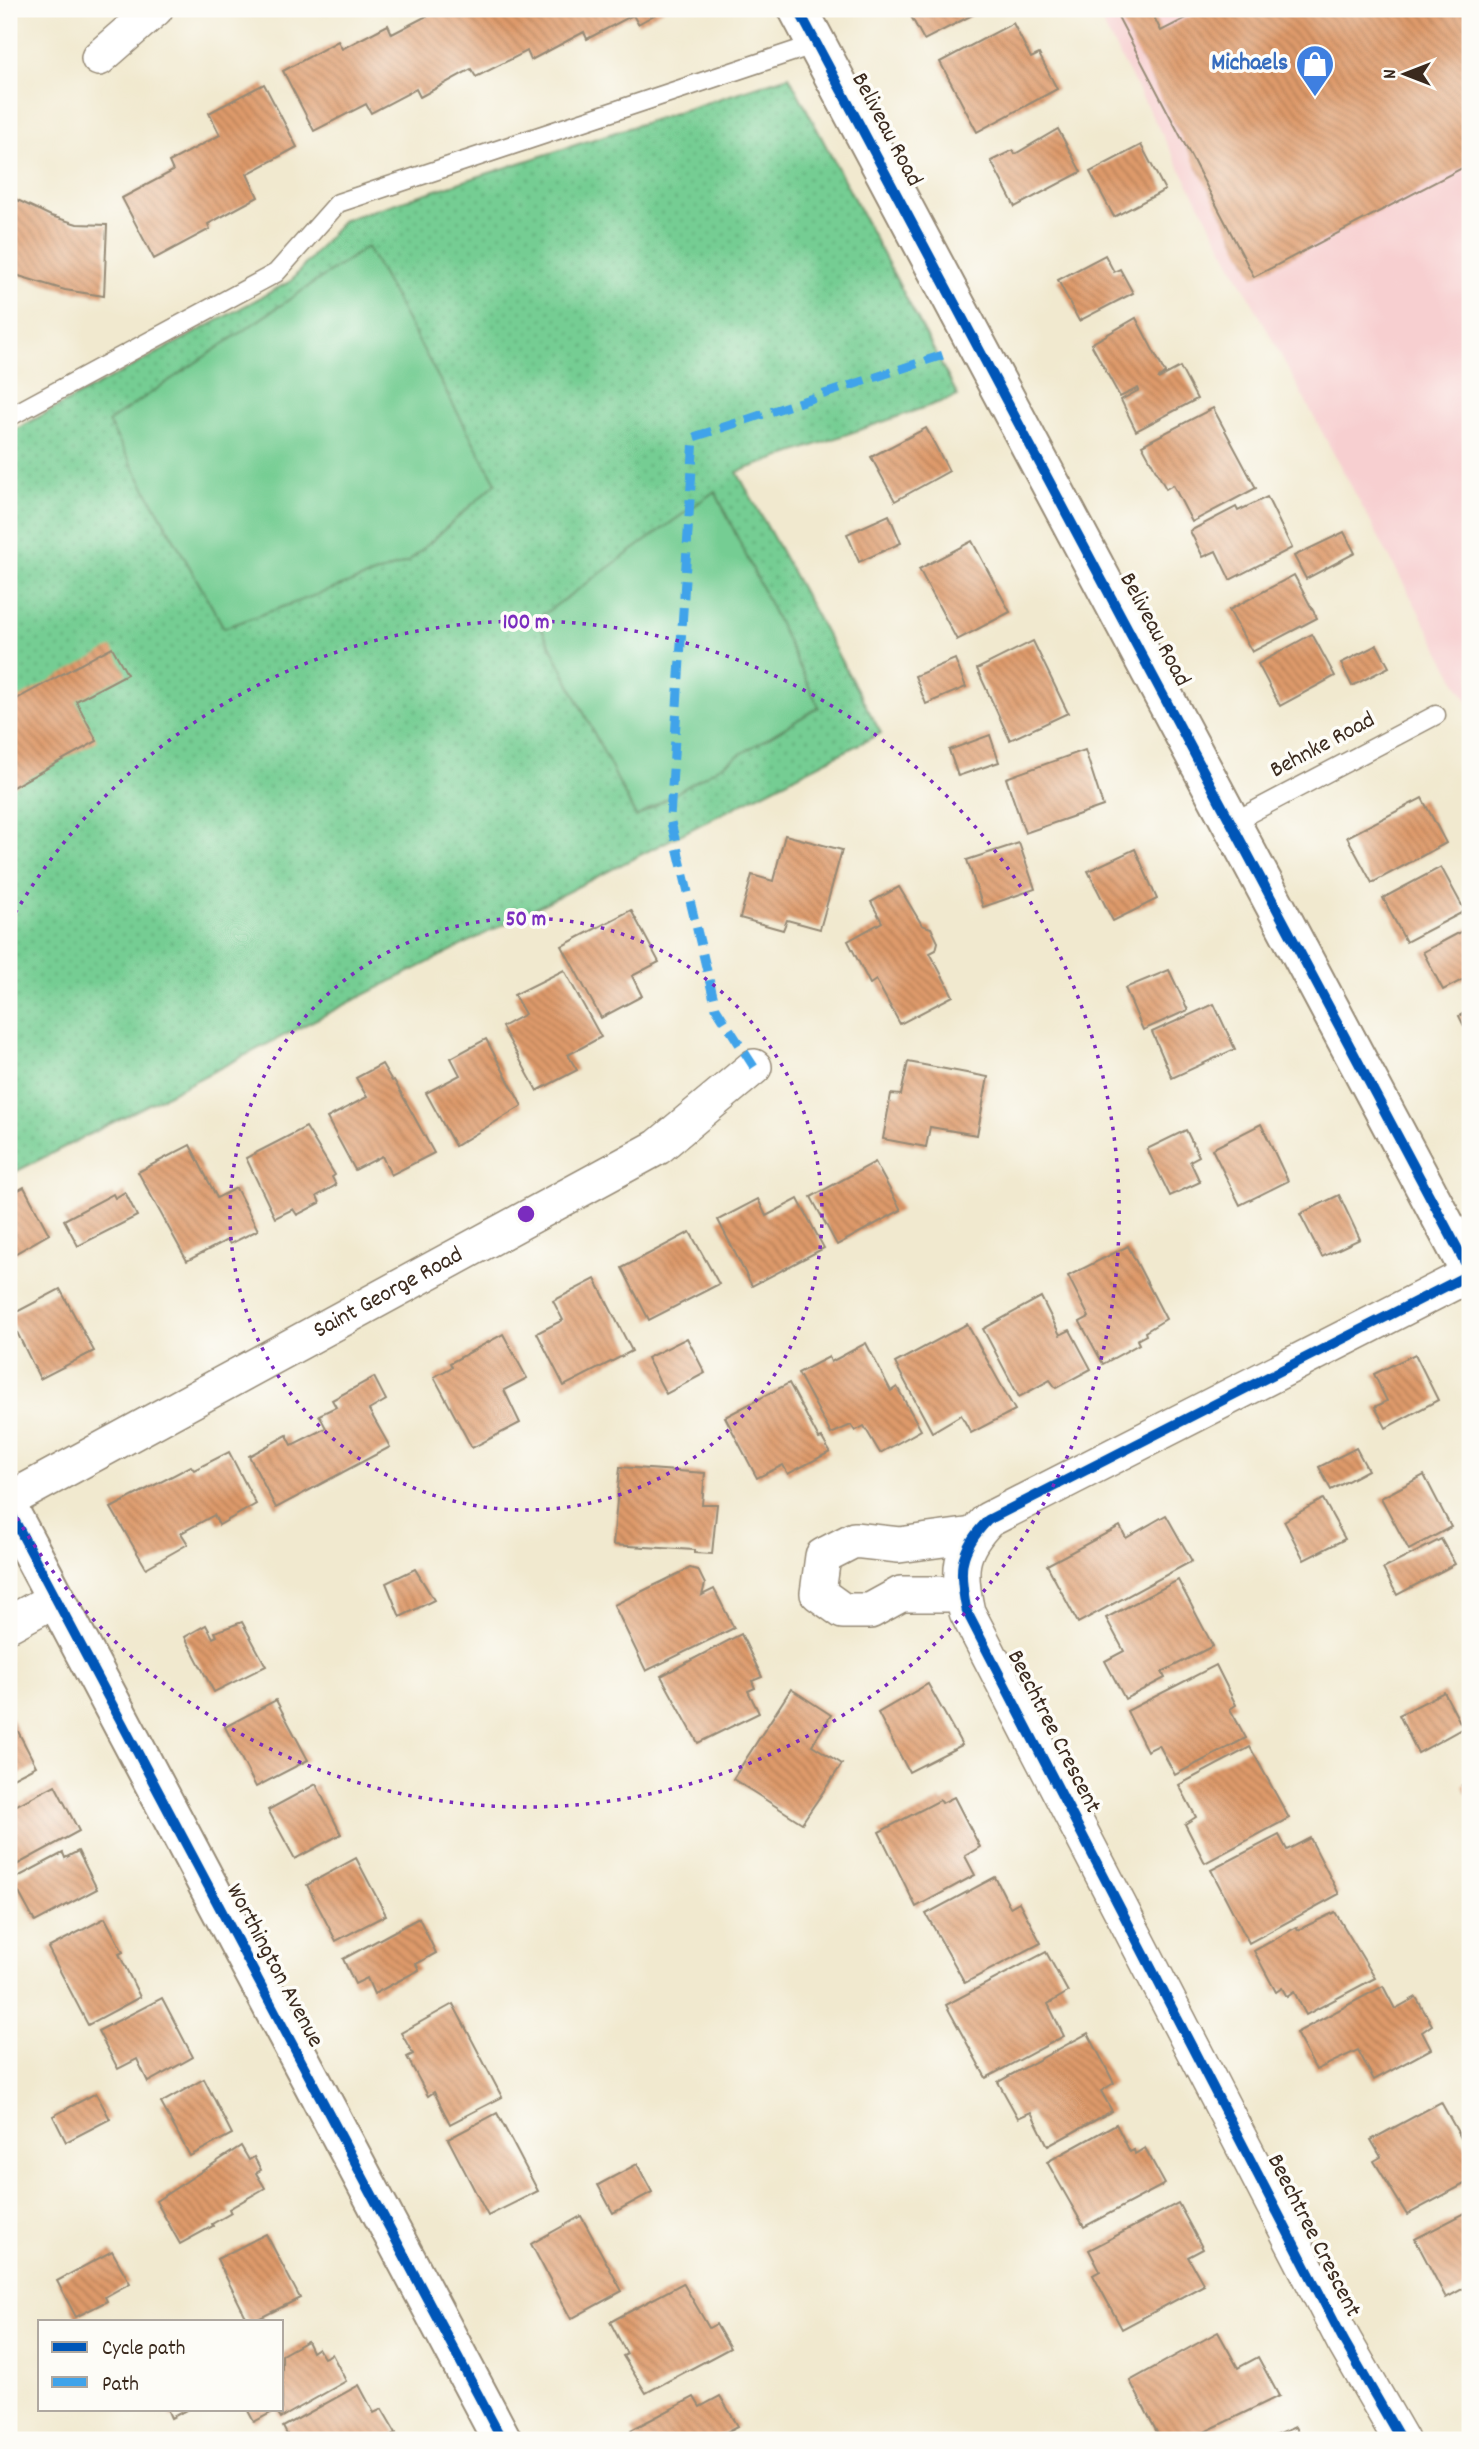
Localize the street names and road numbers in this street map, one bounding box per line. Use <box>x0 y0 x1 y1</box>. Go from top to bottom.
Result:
street label: Beliveau Road <box>842 67 930 193</box>
street label: Beliveau Road <box>1110 567 1198 693</box>
street label: Behnke Road <box>1264 704 1382 788</box>
street label: Saint George Road <box>308 1239 469 1348</box>
street label: Beechtree Crescent <box>997 1644 1109 1820</box>
street label: Worthington Avenue <box>217 1878 331 2054</box>
street label: Beechtree Crescent <box>1257 2148 1369 2324</box>

